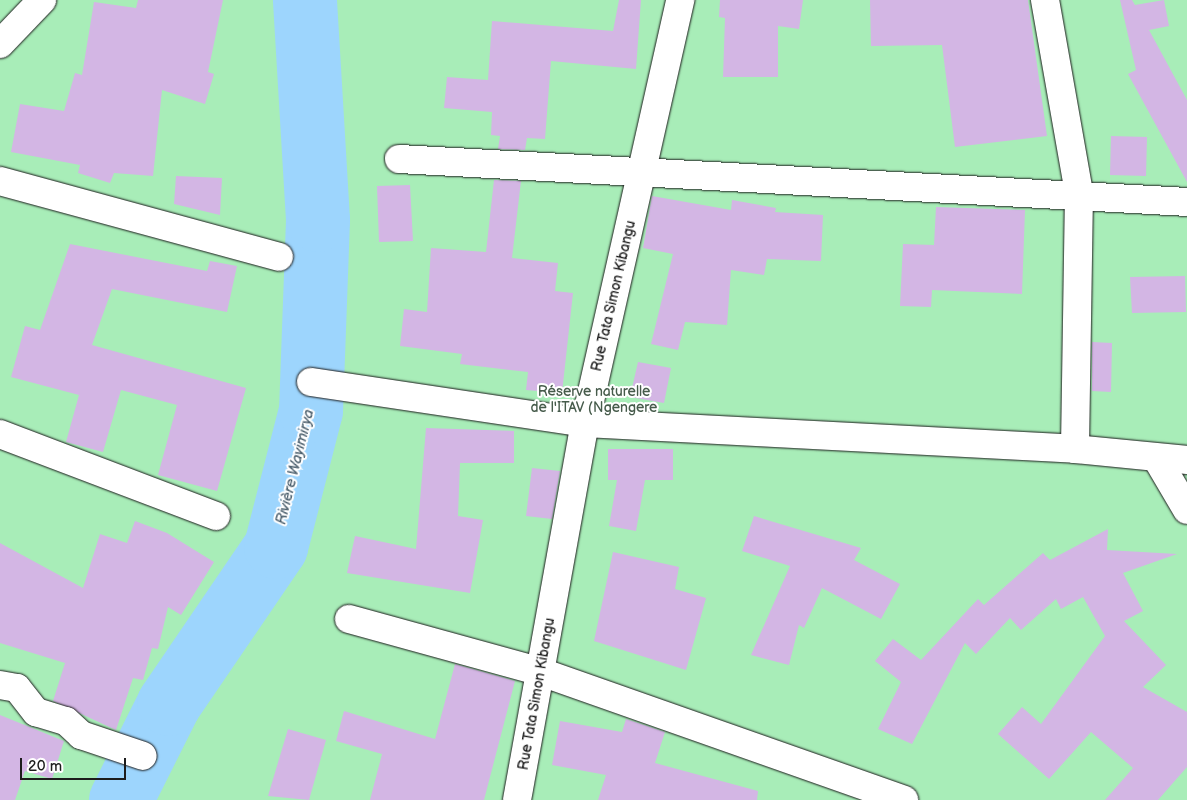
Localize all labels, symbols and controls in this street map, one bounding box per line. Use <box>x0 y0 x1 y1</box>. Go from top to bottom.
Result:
street label: Rue Tata Simon Kibangu <box>588 219 640 373</box>
park label: Réserve naturelle de l'ITAV (Ngengere <box>531 384 657 417</box>
water label: Rivière Wayimirya <box>272 407 318 527</box>
street label: Rue Tata Simon Kibangu <box>515 616 559 772</box>
scale bar <box>22 748 129 780</box>
text: 20 m <box>28 757 62 776</box>

